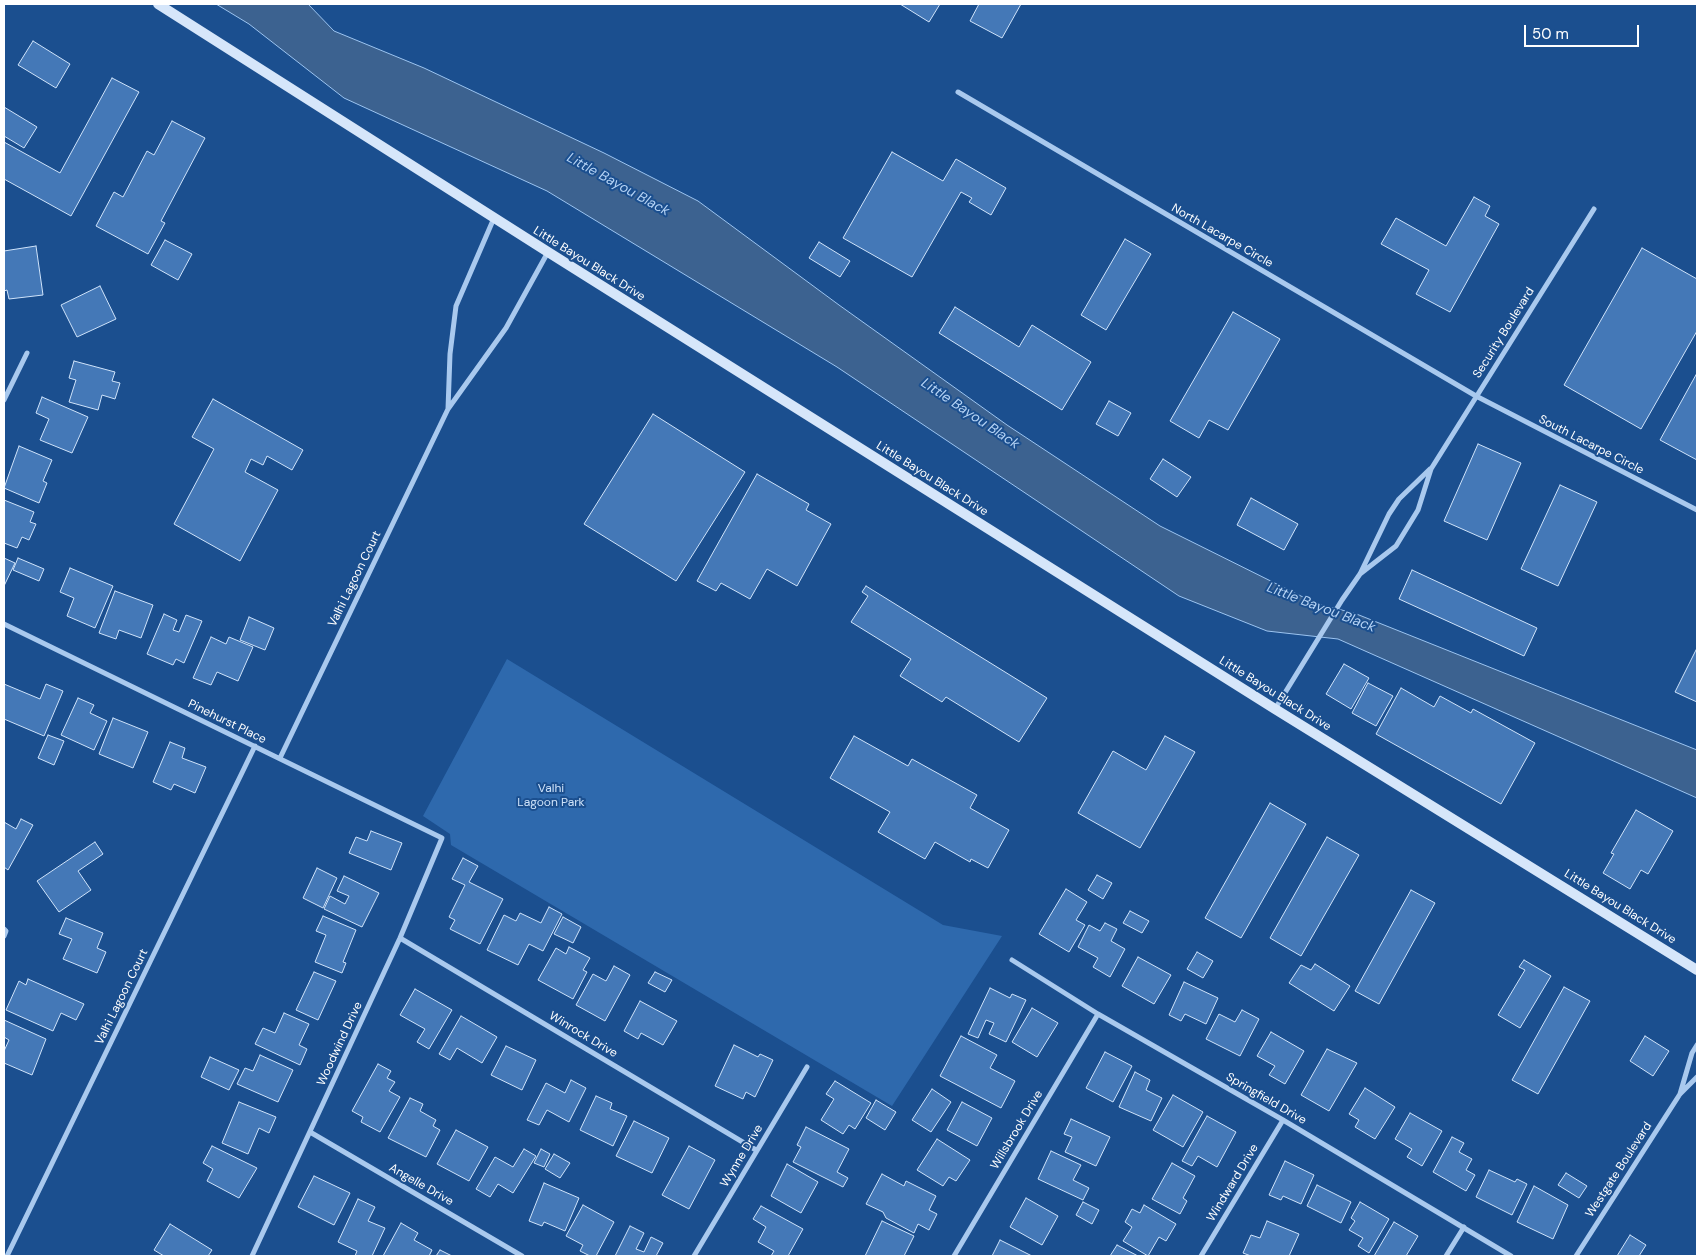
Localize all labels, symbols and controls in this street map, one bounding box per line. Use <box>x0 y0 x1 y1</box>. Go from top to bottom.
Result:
scale bar <box>1526 15 1641 47</box>
text: 50 m <box>1532 24 1569 44</box>
water label: Little Bayou Black <box>564 150 672 220</box>
street label: North Lacarpe Circle <box>1169 201 1275 271</box>
street label: Little Bayou Black Drive <box>530 224 648 304</box>
street label: Security Boulevard <box>1470 285 1538 381</box>
water label: Little Bayou Black <box>918 375 1022 453</box>
street label: South Lacarpe Circle <box>1536 412 1646 478</box>
street label: Little Bayou Black Drive <box>873 439 991 519</box>
street label: Valhi Lagoon Court <box>326 529 384 629</box>
water label: Little Bayou Black <box>1264 580 1378 636</box>
street label: Little Bayou Black Drive <box>1216 654 1334 734</box>
street label: Pinehurst Place <box>186 697 268 747</box>
park label: Valhi Lagoon Park <box>517 782 585 810</box>
street label: Little Bayou Black Drive <box>1561 867 1679 947</box>
street label: Valhi Lagoon Court <box>93 947 151 1047</box>
street label: Woodwind Drive <box>314 1000 366 1088</box>
street label: Winrock Drive <box>546 1009 620 1061</box>
street label: Springfield Drive <box>1223 1070 1309 1128</box>
street label: Willsbrook Drive <box>988 1088 1046 1172</box>
street label: Westgate Boulevard <box>1583 1120 1655 1220</box>
street label: Wynne Drive <box>718 1122 766 1190</box>
street label: Windward Drive <box>1204 1142 1262 1224</box>
street label: Angelle Drive <box>386 1161 456 1209</box>

